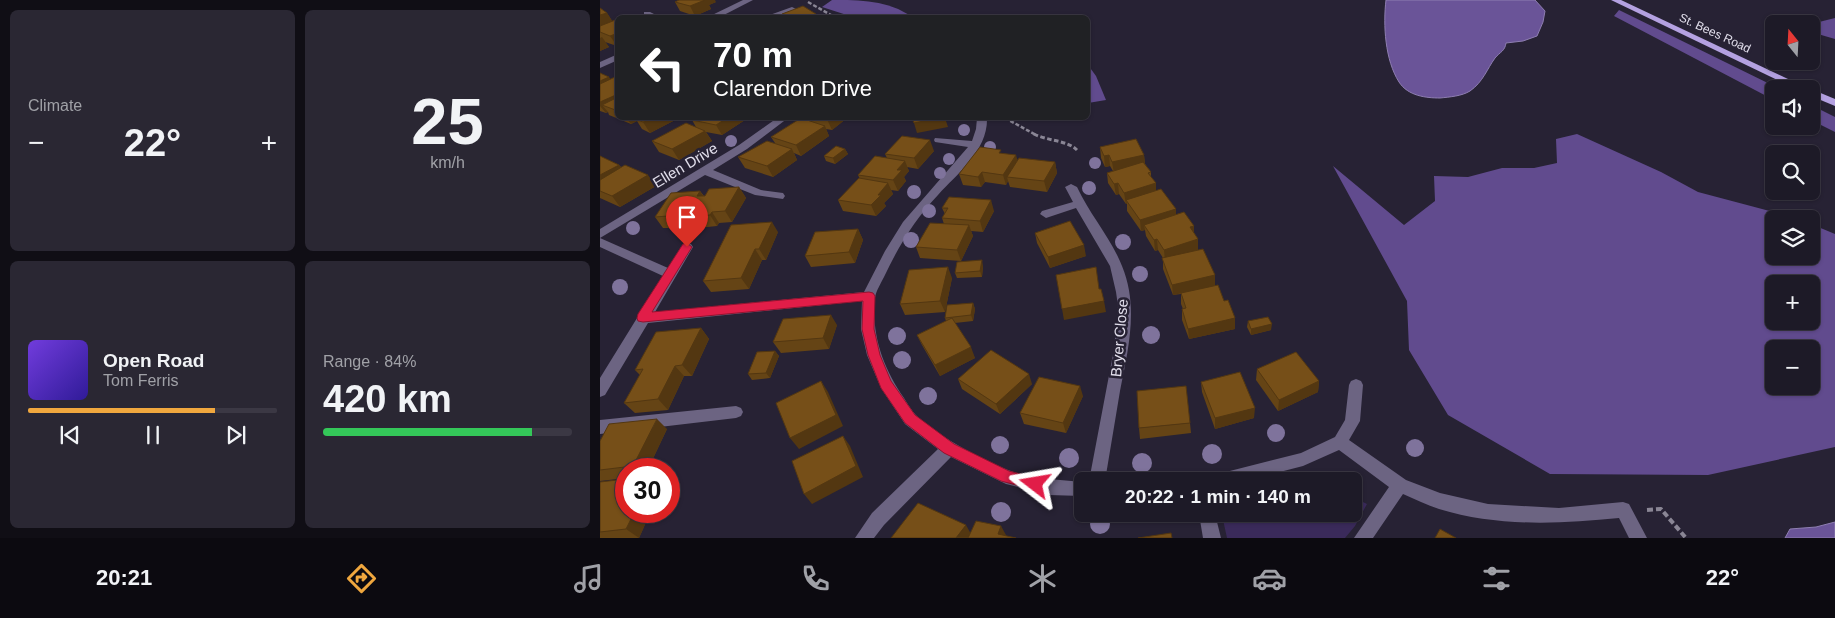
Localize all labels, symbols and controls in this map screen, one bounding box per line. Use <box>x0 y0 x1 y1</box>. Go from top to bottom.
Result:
street label: St. Bees Road <box>1677 10 1753 56</box>
north arrow <box>1765 15 1820 70</box>
map controls <box>1765 15 1820 395</box>
icon: left <box>630 35 695 100</box>
text: 70 m <box>713 35 793 74</box>
text: Clarendon Drive <box>713 76 872 101</box>
button: sound <box>1765 80 1820 135</box>
text: 25 <box>411 85 484 158</box>
text: Climate <box>28 97 82 114</box>
text: 22° <box>124 122 181 164</box>
text: − <box>28 127 44 158</box>
text: + <box>261 127 277 158</box>
street label: Ellen Drive <box>650 139 720 191</box>
button: search <box>1765 145 1820 200</box>
text: km/h <box>430 154 465 171</box>
pin <box>666 196 708 247</box>
icon: arrive <box>673 203 701 231</box>
button: layers <box>1765 210 1820 265</box>
button: + <box>1765 275 1820 330</box>
street label: Bryer Close <box>1107 298 1131 378</box>
button: − <box>1765 340 1820 395</box>
text: Open Road <box>103 350 204 371</box>
text: Range · 84% <box>323 353 416 370</box>
text: Tom Ferris <box>103 372 179 389</box>
text: 420 km <box>323 378 452 420</box>
icon: previous <box>56 421 84 449</box>
icon: pause <box>139 421 167 449</box>
icon: next <box>222 421 250 449</box>
position arrow <box>1008 457 1060 509</box>
speed limit sign: 30 <box>615 458 680 523</box>
text: 20:22 · 1 min · 140 m <box>1125 486 1311 507</box>
icon: directions <box>344 561 379 596</box>
icon: music <box>571 561 606 596</box>
icon: phone <box>798 561 833 596</box>
icon: climate <box>1025 561 1060 596</box>
icon: car <box>1252 561 1287 596</box>
icon: filters <box>1479 561 1514 596</box>
text: 20:21 <box>96 565 152 590</box>
text: 22° <box>1706 565 1739 590</box>

